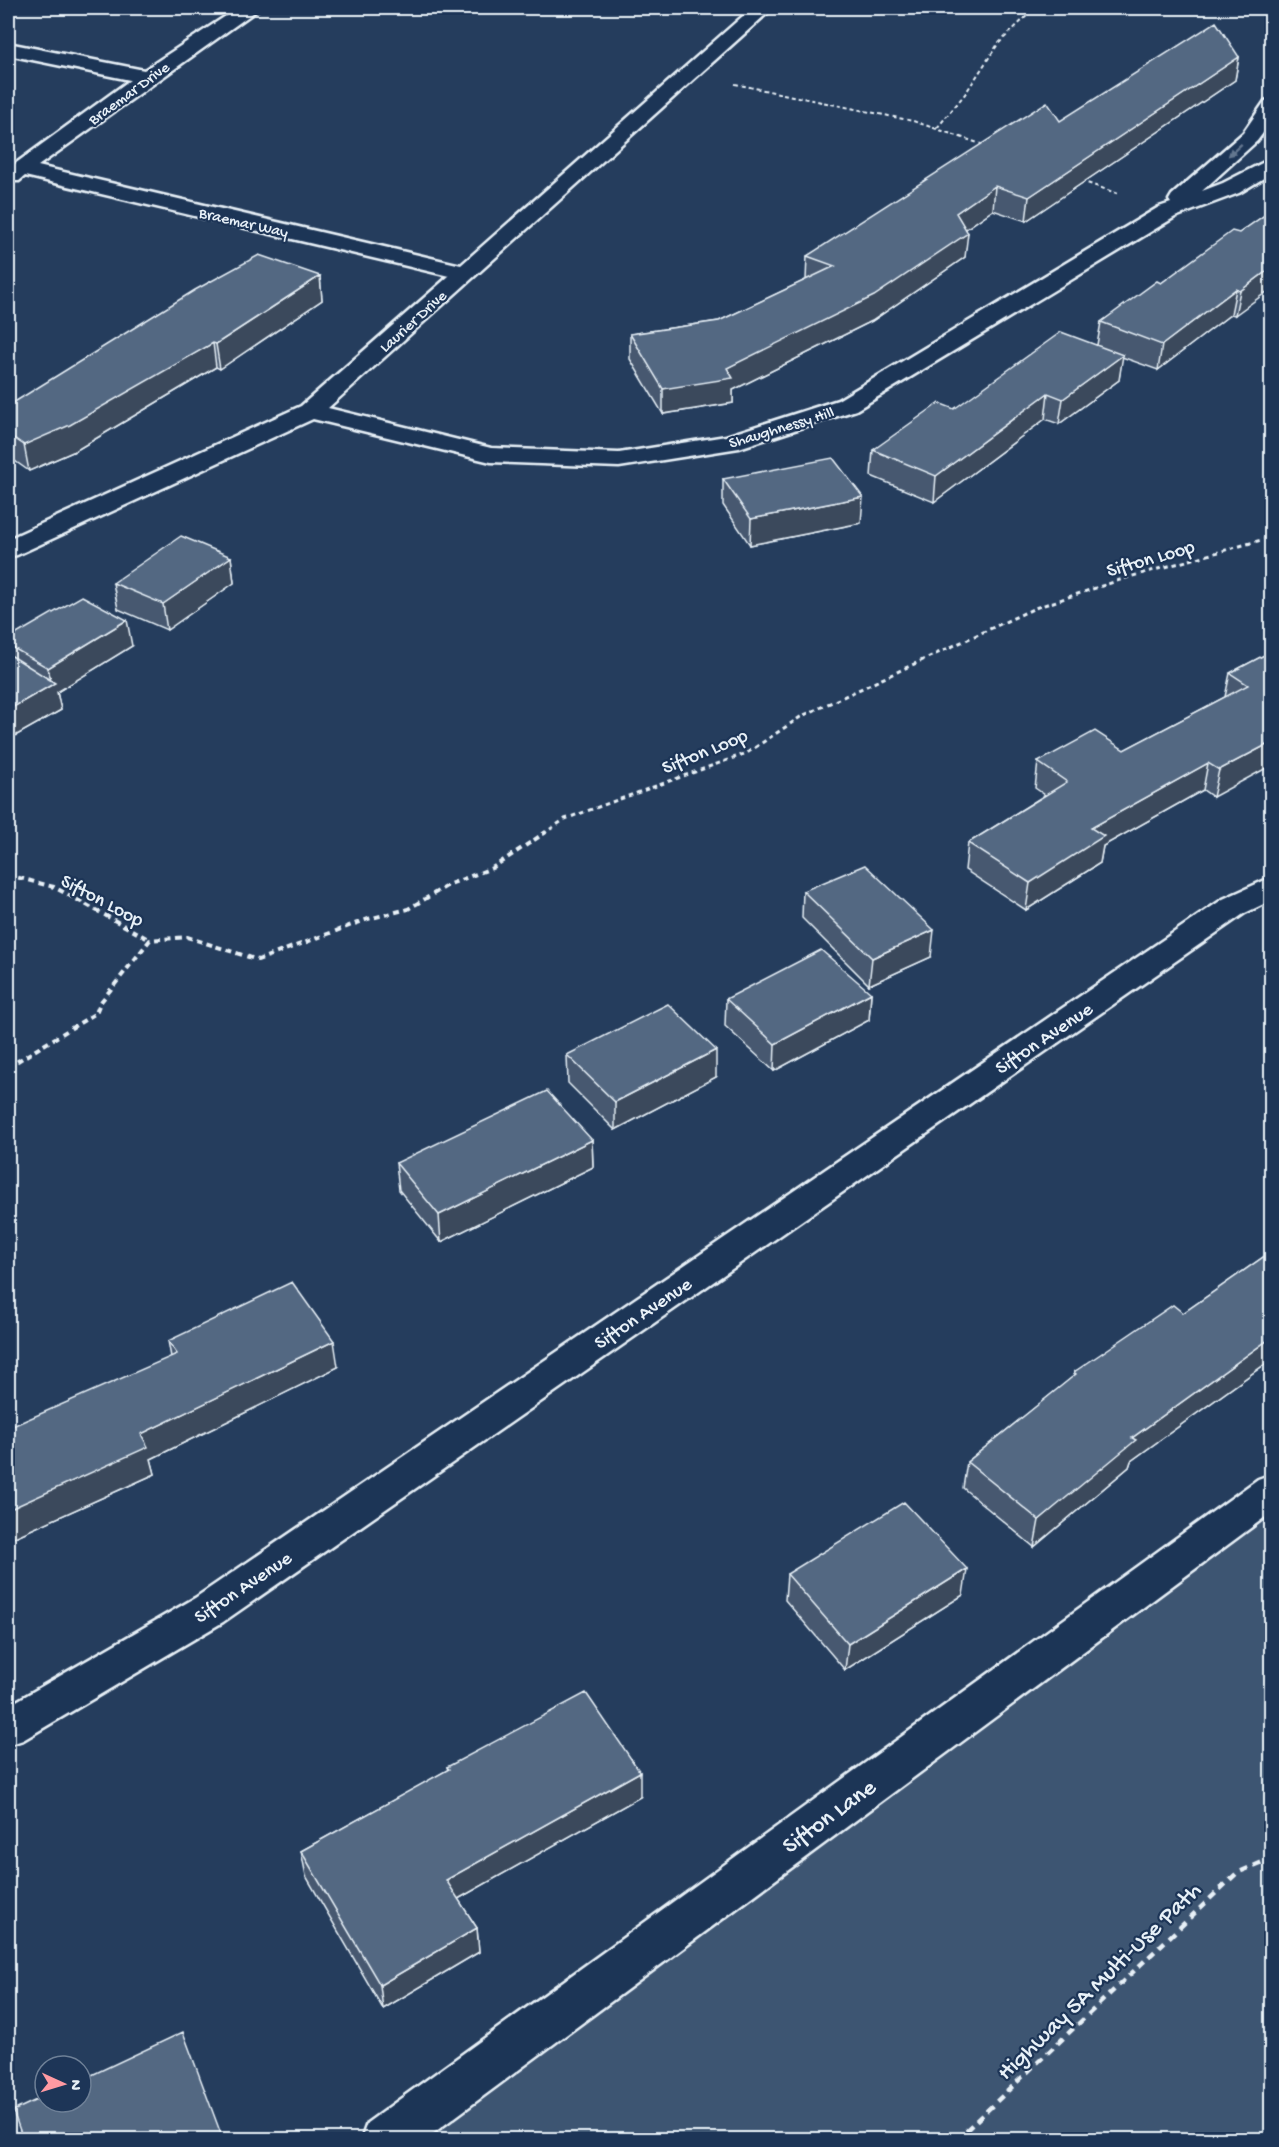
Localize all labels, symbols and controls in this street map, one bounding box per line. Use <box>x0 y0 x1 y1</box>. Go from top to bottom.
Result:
street label: Braemar Drive <box>85 59 175 131</box>
one-way arrow <box>1228 143 1243 156</box>
street label: Braemar Way <box>196 205 290 244</box>
street label: Laurier Drive <box>377 287 452 358</box>
street label: Shaughnessy Hill <box>727 404 837 454</box>
street label: Sifton Loop <box>1104 537 1198 584</box>
street label: Sifton Loop <box>659 726 752 781</box>
street label: Sifton Loop <box>56 871 147 934</box>
street label: Sifton Avenue <box>992 998 1099 1081</box>
street label: Sifton Avenue <box>591 1273 698 1356</box>
street label: Sifton Avenue <box>191 1547 298 1630</box>
street label: Sifton Lane <box>777 1774 883 1862</box>
street label: Highway 5A Multi-Use Path <box>992 1877 1209 2088</box>
north arrow <box>33 2054 93 2114</box>
text: N <box>65 2079 84 2091</box>

